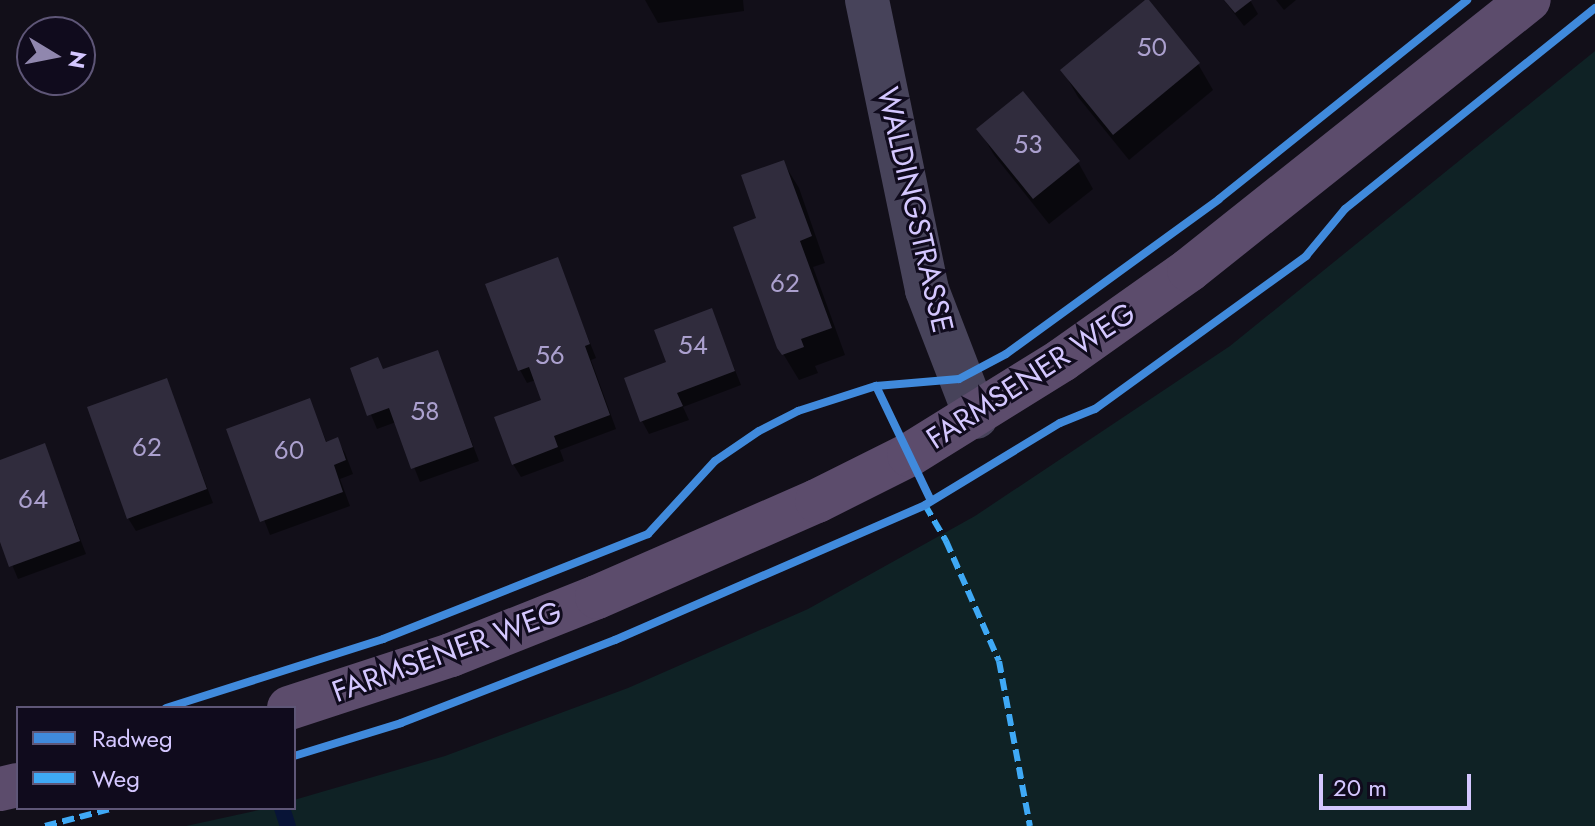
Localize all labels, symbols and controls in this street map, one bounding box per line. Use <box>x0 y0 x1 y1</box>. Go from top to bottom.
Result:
north arrow <box>16 16 96 96</box>
house number: 50 <box>1137 32 1167 64</box>
text: N <box>60 48 95 71</box>
street label: WALDINGSTRASSE <box>869 84 961 336</box>
house number: 53 <box>1014 129 1042 161</box>
house number: 62 <box>770 268 800 300</box>
street label: FARMSENER WEG <box>920 295 1142 457</box>
house number: 54 <box>678 330 708 362</box>
house number: 56 <box>535 340 565 372</box>
house number: 58 <box>411 396 439 428</box>
house number: 62 <box>132 432 162 464</box>
house number: 60 <box>274 435 304 467</box>
house number: 64 <box>18 484 48 516</box>
street label: FARMSENER WEG <box>327 594 567 710</box>
legend <box>16 706 296 810</box>
text: Radweg <box>92 721 173 756</box>
scale bar <box>1323 758 1475 808</box>
text: Weg <box>92 761 140 796</box>
text: 20 m <box>1333 770 1387 805</box>

